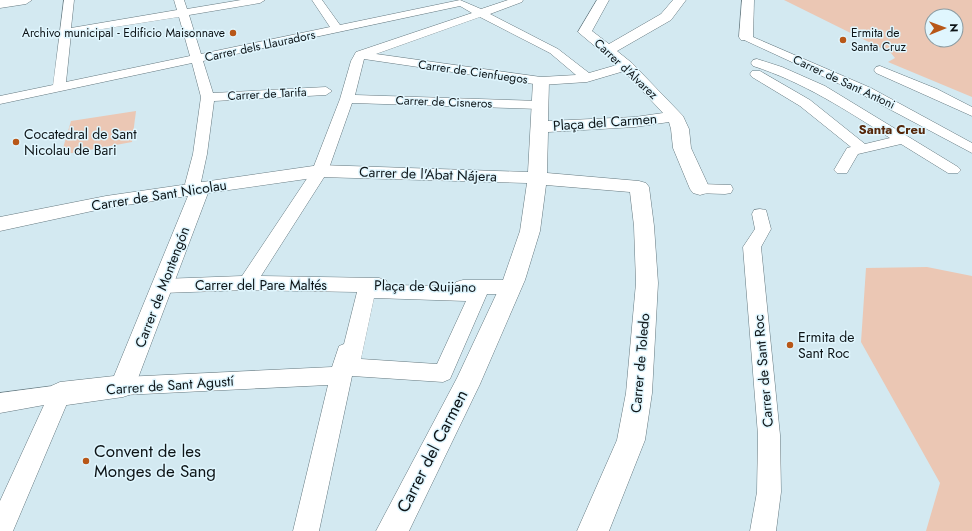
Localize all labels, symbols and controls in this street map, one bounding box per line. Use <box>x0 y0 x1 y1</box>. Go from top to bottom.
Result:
north arrow <box>924 8 964 48</box>
text: N <box>946 23 962 32</box>
place label: Archivo municipal - Edificio Maisonnave <box>22 24 225 42</box>
place label: Ermita de Santa Cruz <box>851 24 907 56</box>
street label: Carrer dels Llauradors <box>203 25 317 67</box>
marker: Archivo municipal - Edificio Maisonnave <box>228 28 238 38</box>
street label: Carrer d'Álvarez <box>590 35 662 104</box>
marker: Ermita de Santa Cruz <box>838 35 848 45</box>
street label: Carrer de Sant Antoni <box>790 50 898 114</box>
street label: Carrer de Cienfuegos <box>417 55 529 89</box>
street label: Carrer de Tarifa <box>227 83 307 105</box>
street label: Carrer de Cisneros <box>395 91 493 113</box>
street label: Plaça del Carmen <box>552 108 658 136</box>
district label: Santa Creu <box>859 120 925 139</box>
place label: Cocatedral de Sant Nicolau de Bari <box>24 124 137 160</box>
marker: Cocatedral de Sant Nicolau de Bari <box>11 137 21 147</box>
street label: Carrer de l'Abat Nájera <box>359 162 497 186</box>
street label: Carrer de Sant Nicolau <box>90 174 228 216</box>
street label: Carrer de Montengón <box>130 223 194 351</box>
street label: Carrer del Pare Maltés <box>195 275 327 295</box>
street label: Plaça de Quijano <box>374 275 476 297</box>
street label: Carrer de Toledo <box>626 312 654 414</box>
street label: Carrer de Sant Roc <box>748 314 778 428</box>
place label: Ermita de Sant Roc <box>798 327 855 363</box>
marker: Ermita de Sant Roc <box>785 340 795 350</box>
street label: Carrer de Sant Agustí <box>106 370 236 399</box>
street label: Carrer del Carmen <box>391 385 473 517</box>
place label: Convent de les Monges de Sang <box>94 439 216 483</box>
marker: Convent de les Monges de Sang <box>81 456 91 466</box>

